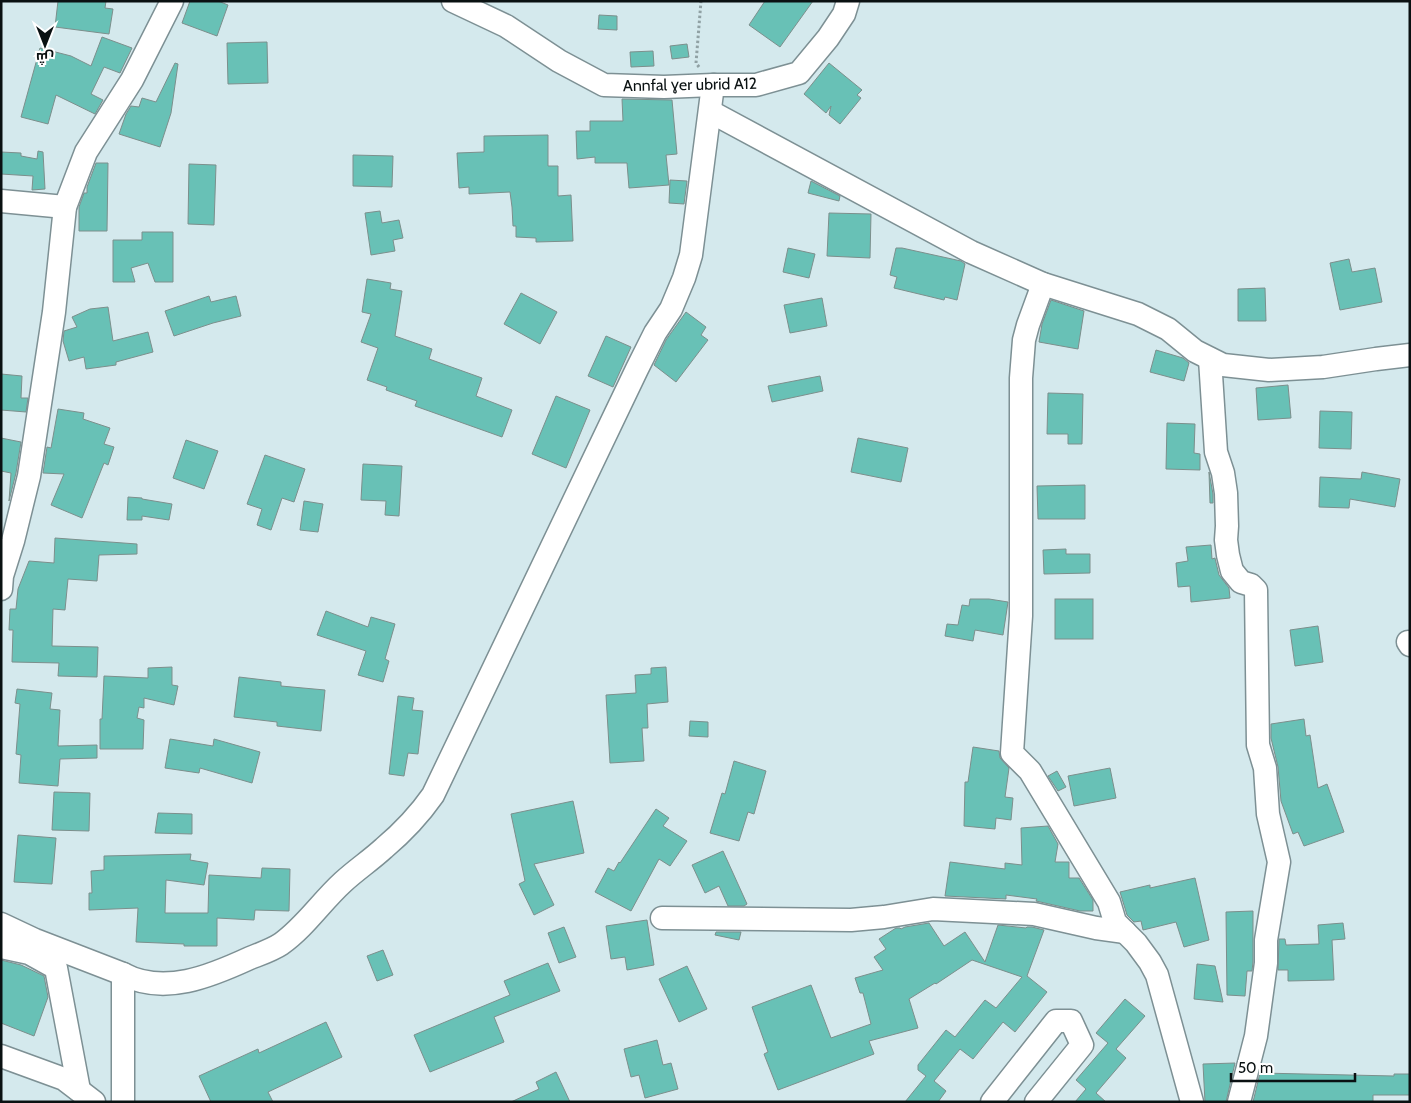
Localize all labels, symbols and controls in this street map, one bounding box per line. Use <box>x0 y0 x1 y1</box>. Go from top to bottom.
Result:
north arrow <box>20 20 70 70</box>
text: ش <box>36 49 54 67</box>
street label: Annfal ɣer ubrid A12 <box>623 74 757 95</box>
scale bar <box>1231 1050 1355 1082</box>
text: 50 m <box>1238 1059 1273 1077</box>

